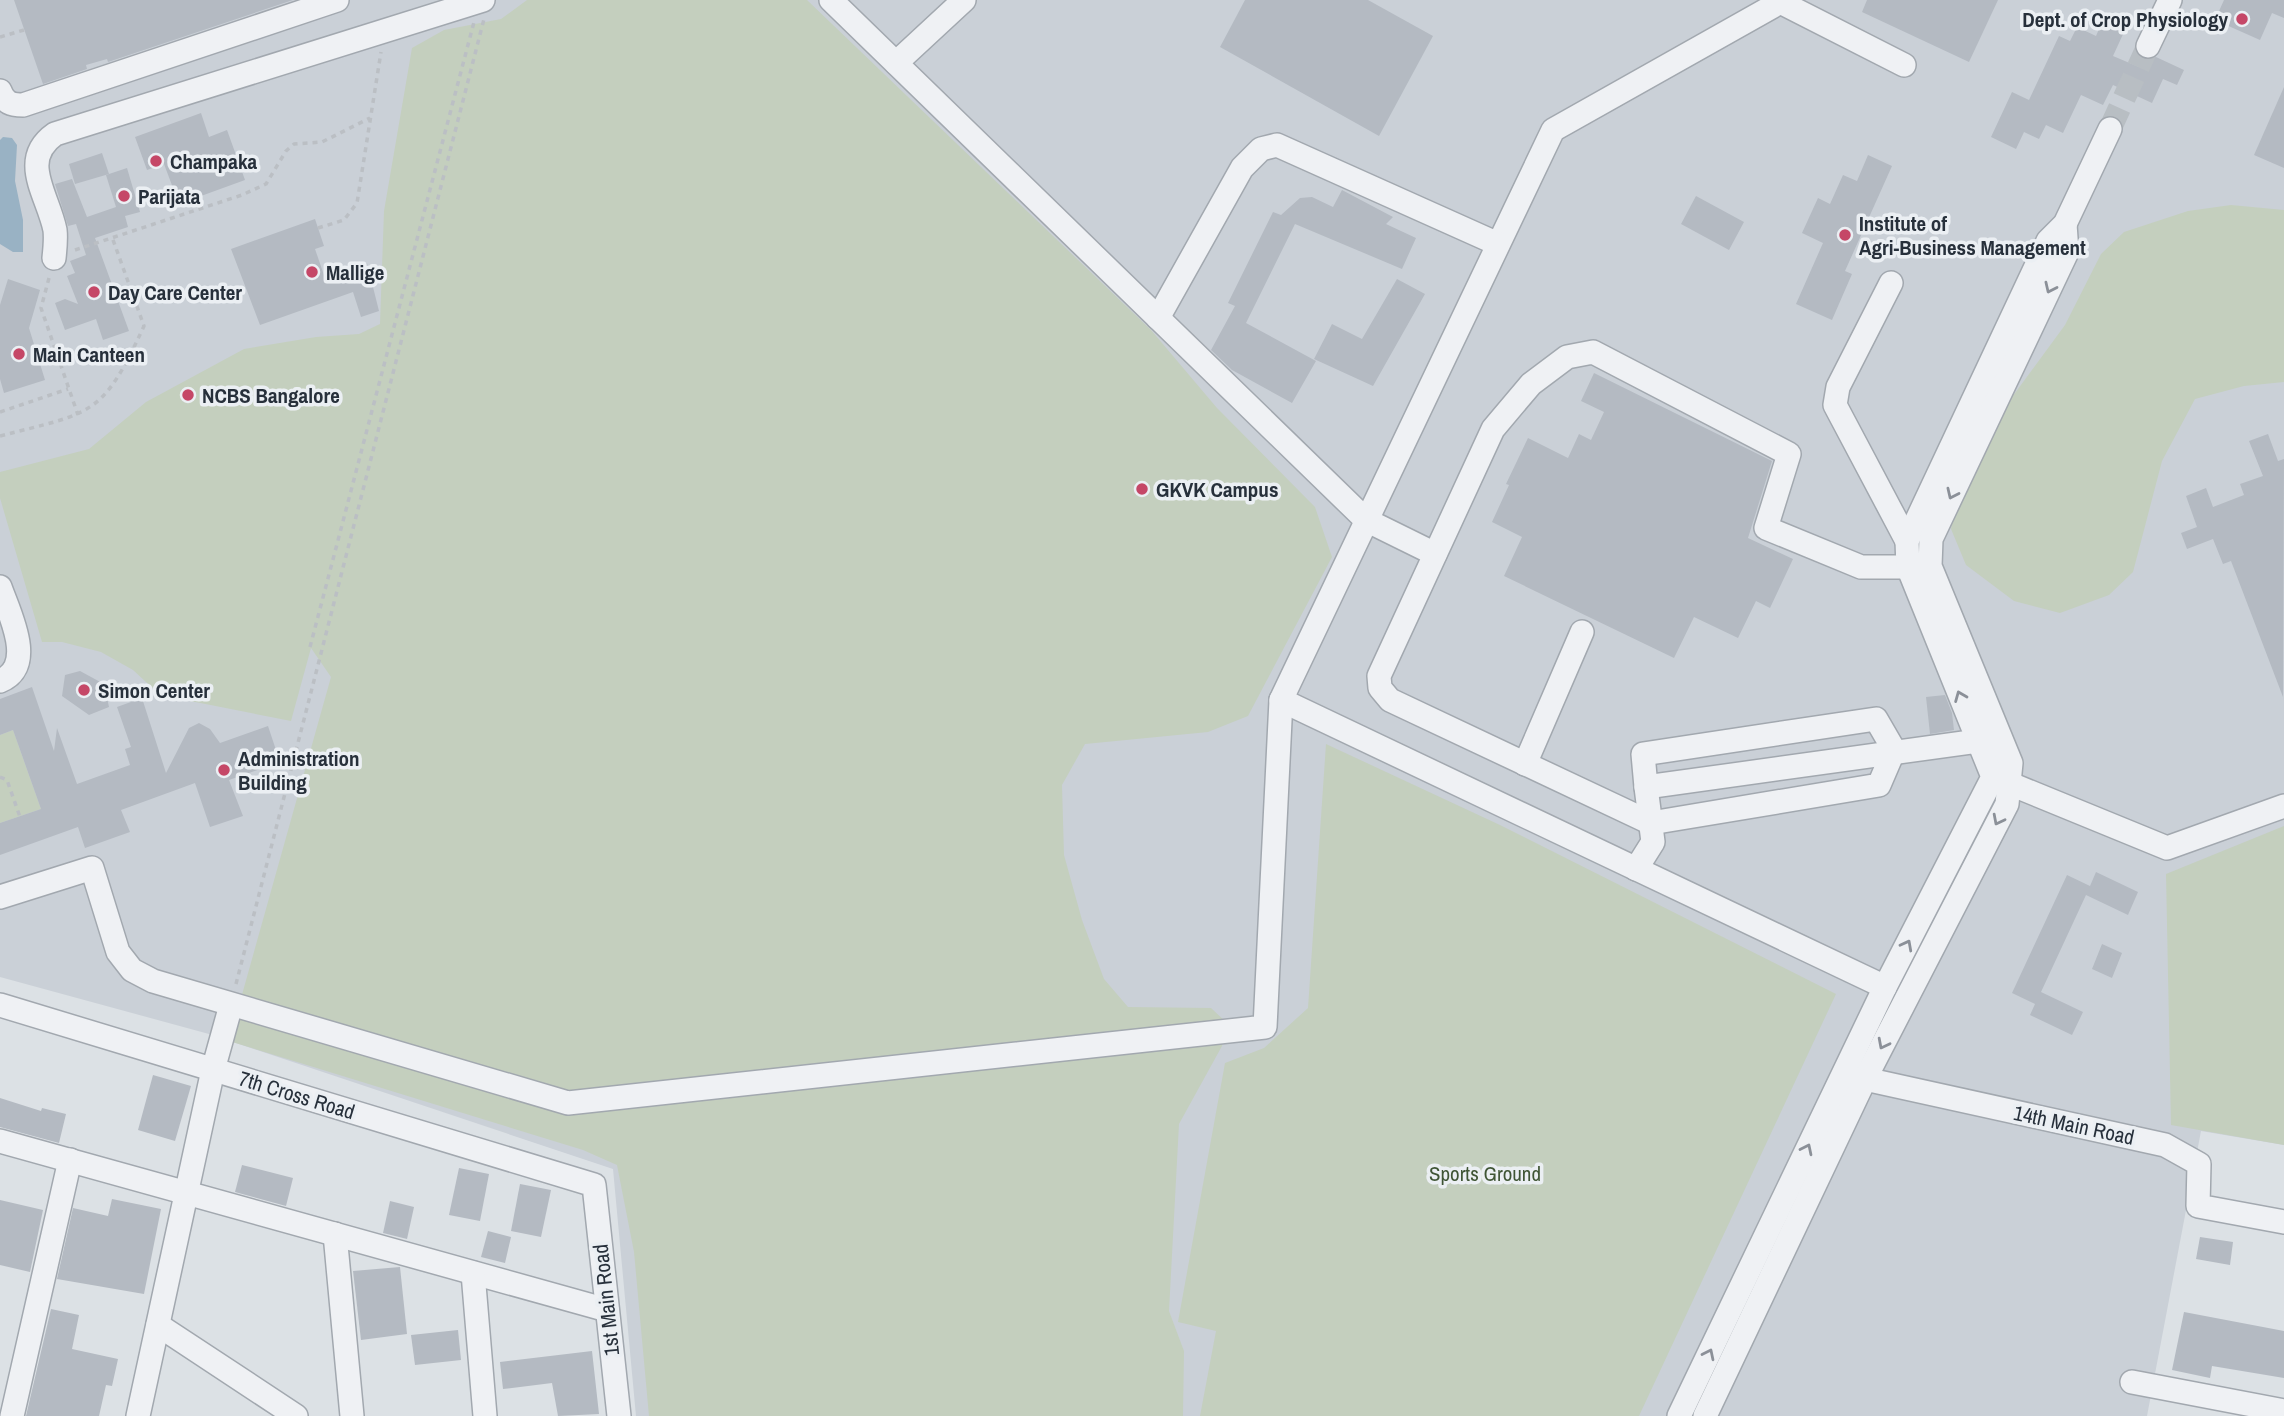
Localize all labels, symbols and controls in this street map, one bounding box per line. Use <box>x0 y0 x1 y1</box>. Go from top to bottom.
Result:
place label: Dept. of Crop Physiology <box>2022 5 2228 34</box>
marker: Dept. of Crop Physiology <box>2234 11 2250 27</box>
place label: Champaka <box>170 147 258 176</box>
marker: Champaka <box>148 153 164 169</box>
place label: Parijata <box>138 182 201 211</box>
marker: Parijata <box>116 188 132 204</box>
place label: Institute of Agri-Business Management <box>1859 209 2086 262</box>
marker: Institute of Agri-Business Management <box>1837 227 1853 243</box>
place label: Mallige <box>326 258 384 287</box>
marker: Mallige <box>304 264 320 280</box>
place label: Day Care Center <box>108 278 242 307</box>
one-way arrow <box>2044 281 2058 293</box>
marker: Day Care Center <box>86 284 102 300</box>
place label: Main Canteen <box>33 340 145 369</box>
marker: Main Canteen <box>11 346 27 362</box>
place label: NCBS Bangalore <box>202 381 340 410</box>
marker: NCBS Bangalore <box>180 387 196 403</box>
place label: GKVK Campus <box>1156 475 1278 504</box>
marker: GKVK Campus <box>1134 481 1150 497</box>
one-way arrow <box>1946 487 1960 499</box>
place label: Simon Center <box>98 676 210 705</box>
marker: Simon Center <box>76 682 92 698</box>
one-way arrow <box>1954 690 1968 703</box>
place label: Administration Building <box>238 744 360 797</box>
marker: Administration Building <box>216 762 232 778</box>
one-way arrow <box>1993 813 2007 825</box>
one-way arrow <box>1899 940 1912 952</box>
one-way arrow <box>1877 1037 1891 1049</box>
street label: 7th Cross Road <box>236 1064 358 1126</box>
street label: 14th Main Road <box>2011 1098 2137 1152</box>
one-way arrow <box>1799 1144 1813 1156</box>
park label: Sports Ground <box>1429 1159 1541 1188</box>
street label: 1st Main Road <box>586 1243 626 1357</box>
one-way arrow <box>1700 1349 1714 1362</box>

